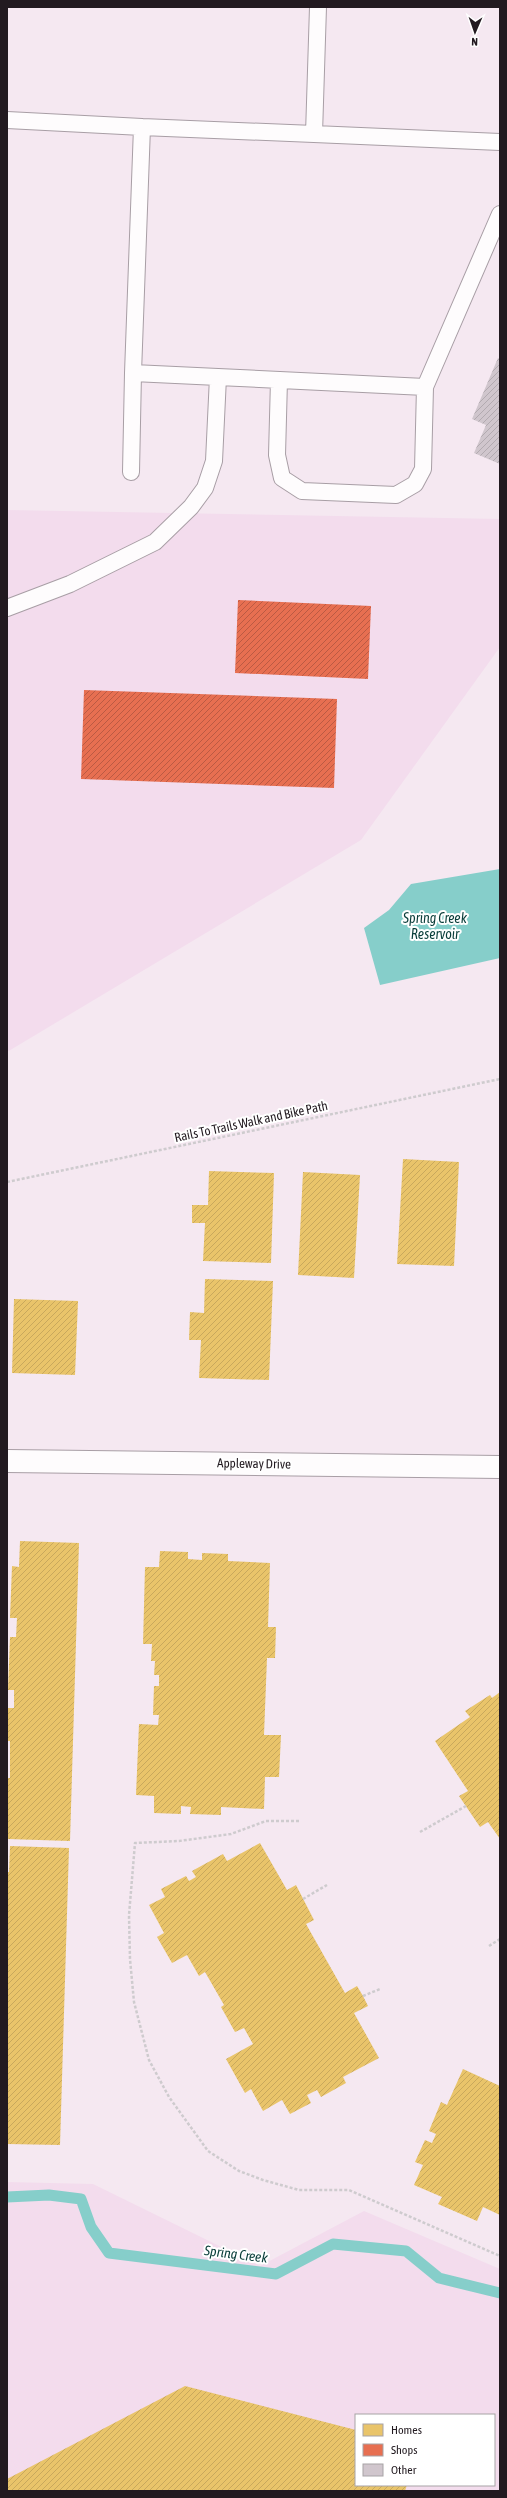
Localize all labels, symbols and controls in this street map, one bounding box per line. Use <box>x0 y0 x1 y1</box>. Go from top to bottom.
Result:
north arrow <box>455 12 495 52</box>
text: N <box>471 36 478 48</box>
water label: Spring Creek Reservoir <box>402 910 468 942</box>
street label: Rails To Trails Walk and Bike Path <box>173 1098 329 1145</box>
street label: Appleway Drive <box>217 1455 291 1472</box>
water label: Spring Creek <box>202 2242 269 2266</box>
legend <box>355 2414 495 2486</box>
text: Homes <box>391 2423 422 2437</box>
text: Shops <box>391 2443 417 2457</box>
text: Other <box>391 2463 417 2477</box>

